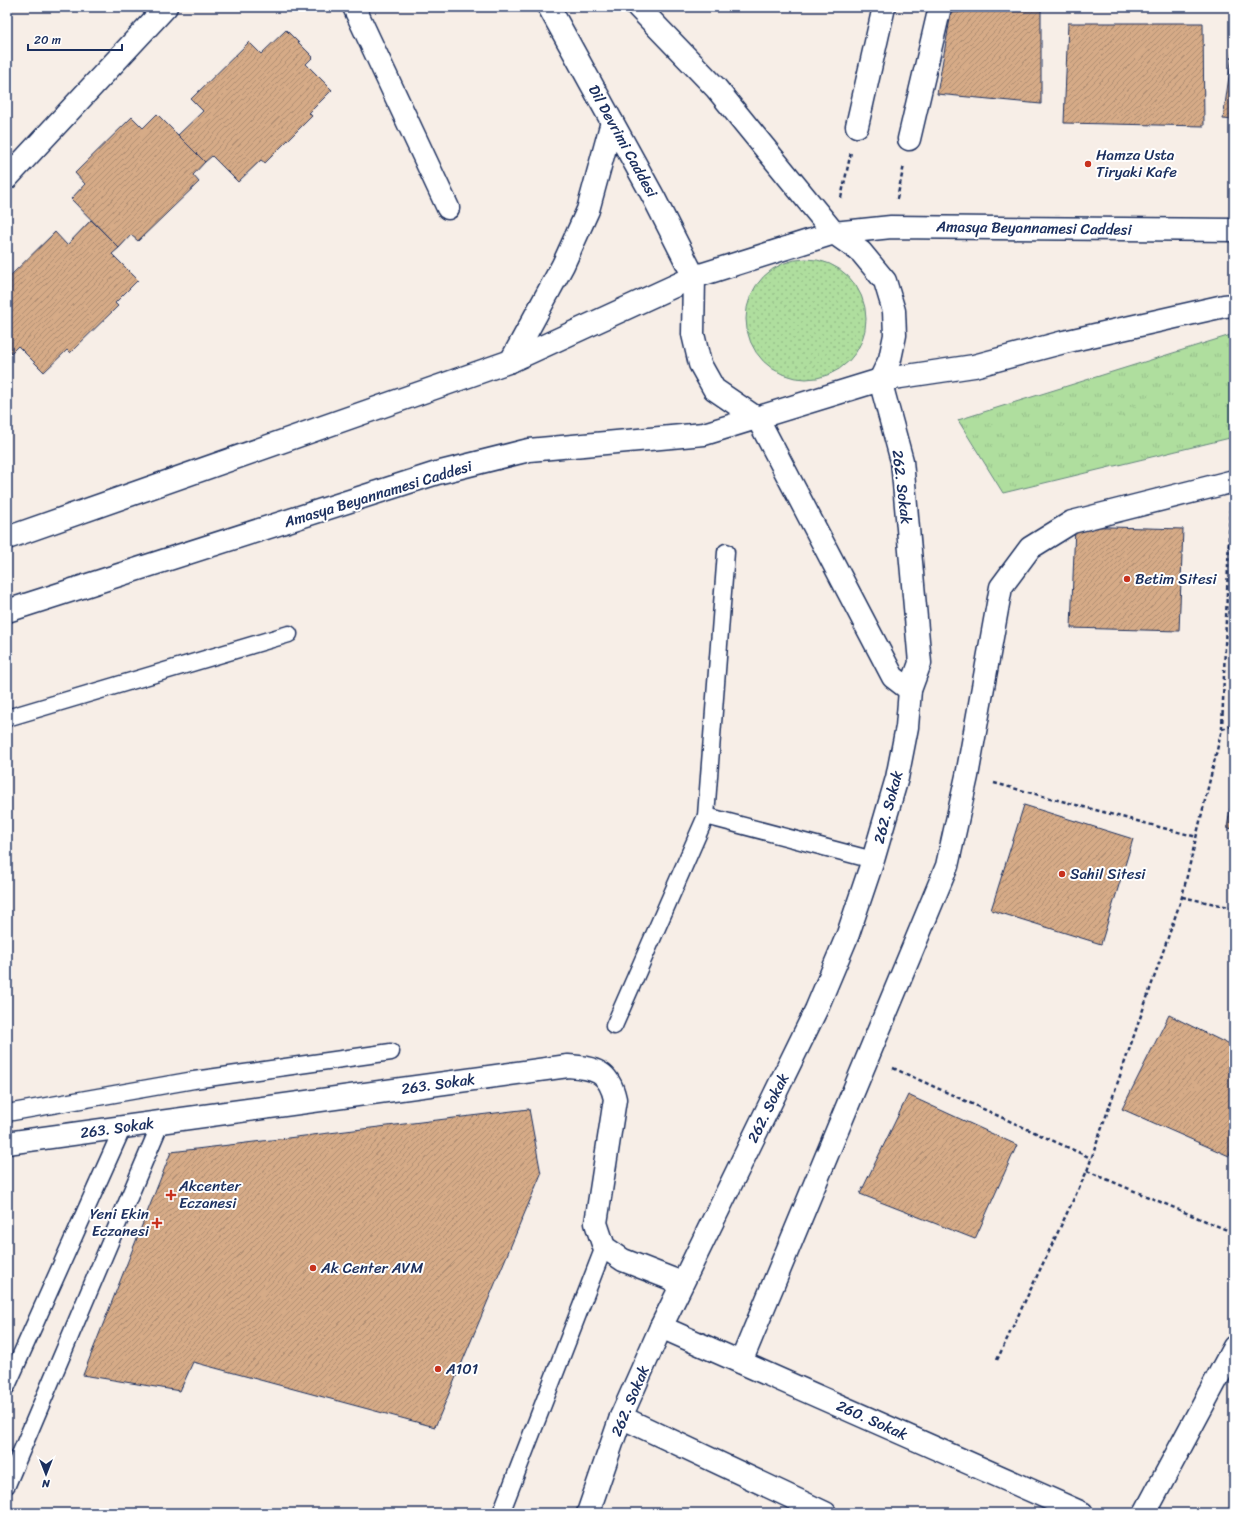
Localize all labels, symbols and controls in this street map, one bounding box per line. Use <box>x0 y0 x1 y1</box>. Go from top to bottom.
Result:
scale bar <box>28 26 122 52</box>
text: 20 m <box>34 29 61 51</box>
street label: Dil Devrimi Caddesi <box>581 80 665 203</box>
place label: Hamza Usta Tiryaki Kafe <box>1096 142 1177 185</box>
marker: Hamza Usta Tiryaki Kafe <box>1083 159 1093 169</box>
street label: Amasya Beyannamesi Caddesi <box>935 213 1133 243</box>
street label: 262. Sokak <box>885 448 919 526</box>
street label: Amasya Beyannamesi Caddesi <box>280 453 476 535</box>
place label: Betim Sitesi <box>1135 566 1218 592</box>
marker: Betim Sitesi <box>1122 574 1132 584</box>
street label: 262. Sokak <box>866 767 910 846</box>
place label: Sahil Sitesi <box>1070 861 1146 887</box>
marker: Sahil Sitesi <box>1057 869 1067 879</box>
street label: 263. Sokak <box>399 1066 477 1102</box>
street label: 262. Sokak <box>740 1069 796 1147</box>
street label: 263. Sokak <box>78 1110 156 1146</box>
place label: Akcenter Eczanesi <box>178 1173 241 1216</box>
marker: Akcenter Eczanesi <box>166 1190 176 1200</box>
place label: Yeni Ekin Eczanesi <box>90 1201 150 1244</box>
marker: Yeni Ekin Eczanesi <box>152 1218 162 1228</box>
place label: Ak Center AVM <box>320 1255 423 1281</box>
marker: Ak Center AVM <box>308 1263 318 1273</box>
place label: A101 <box>445 1356 478 1382</box>
street label: 262. Sokak <box>603 1361 657 1440</box>
marker: A101 <box>433 1364 443 1374</box>
street label: 260. Sokak <box>832 1393 912 1447</box>
north arrow <box>26 1454 66 1494</box>
text: N <box>42 1474 51 1493</box>

